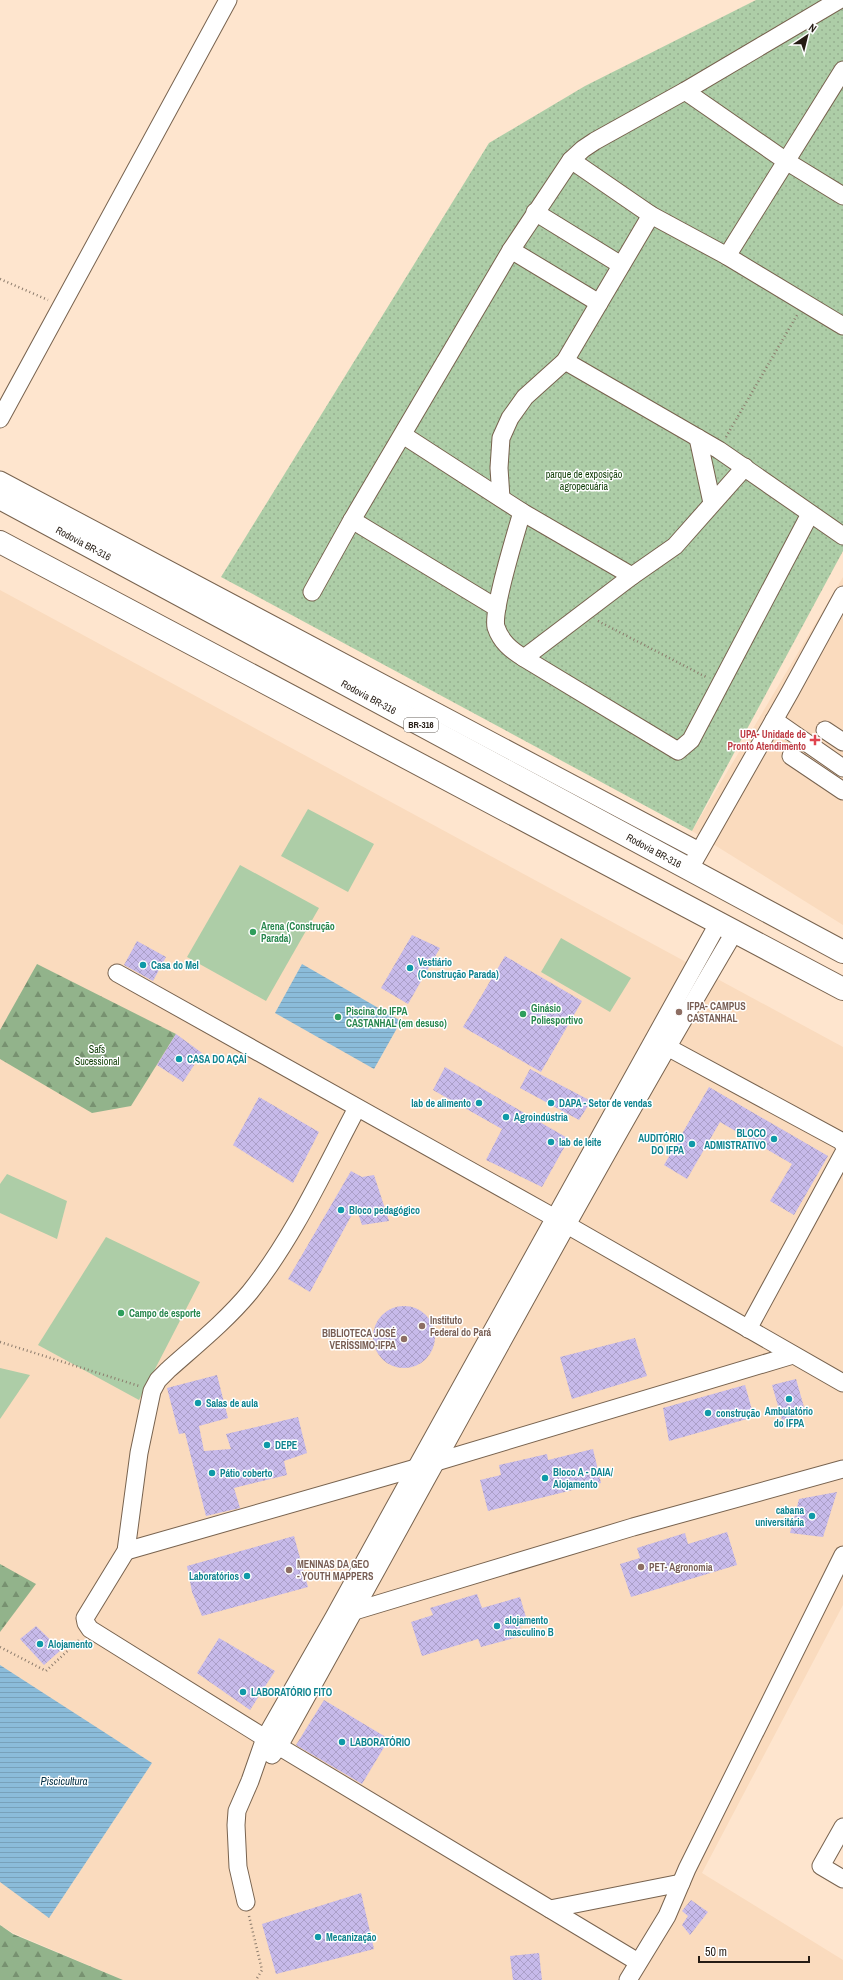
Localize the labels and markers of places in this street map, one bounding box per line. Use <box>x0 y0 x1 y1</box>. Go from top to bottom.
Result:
place label: UPA- Unidade de Pronto Atendimento <box>727 728 806 753</box>
marker: UPA- Unidade de Pronto Atendimento <box>809 734 821 746</box>
place label: Arena (Construção Parada) <box>261 920 335 945</box>
marker: Arena (Construção Parada) <box>248 927 258 937</box>
place label: Vestiário (Construção Parada) <box>418 956 499 981</box>
place label: Casa do Mel <box>151 959 199 972</box>
marker: Casa do Mel <box>138 960 148 970</box>
marker: Vestiário (Construção Parada) <box>405 963 415 973</box>
place label: IFPA- CAMPUS CASTANHAL <box>687 1000 746 1025</box>
place label: Ginásio Poliesportivo <box>531 1002 583 1027</box>
place label: Piscina do IFPA CASTANHAL (em desuso) <box>346 1005 447 1030</box>
marker: IFPA- CAMPUS CASTANHAL <box>674 1007 684 1017</box>
marker: Ginásio Poliesportivo <box>518 1009 528 1019</box>
marker: Piscina do IFPA CASTANHAL (em desuso) <box>333 1012 343 1022</box>
place label: CASA DO AÇAÍ <box>187 1053 247 1066</box>
marker: CASA DO AÇAÍ <box>174 1054 184 1064</box>
place label: lab de alimento <box>411 1097 471 1110</box>
place label: DAPA - Setor de vendas <box>559 1097 652 1110</box>
marker: lab de alimento <box>474 1098 484 1108</box>
marker: DAPA - Setor de vendas <box>546 1098 556 1108</box>
place label: Agroindústria <box>514 1111 568 1124</box>
marker: Agroindústria <box>501 1112 511 1122</box>
place label: BLOCO ADMISTRATIVO <box>704 1127 767 1152</box>
place label: AUDITÓRIO DO IFPA <box>638 1132 685 1157</box>
marker: BLOCO ADMISTRATIVO <box>769 1134 779 1144</box>
place label: lab de leite <box>559 1136 602 1149</box>
marker: lab de leite <box>546 1137 556 1147</box>
marker: AUDITÓRIO DO IFPA <box>687 1139 697 1149</box>
place label: Bloco pedagógico <box>349 1204 420 1217</box>
marker: Bloco pedagógico <box>336 1205 346 1215</box>
place label: Campo de esporte <box>129 1307 201 1320</box>
marker: Campo de esporte <box>116 1308 126 1318</box>
place label: Instituto Federal do Pará <box>430 1314 492 1339</box>
marker: Instituto Federal do Pará <box>417 1321 427 1331</box>
place label: BIBLIOTECA JOSÉ VERÍSSIMO-IFPA <box>322 1327 397 1352</box>
marker: BIBLIOTECA JOSÉ VERÍSSIMO-IFPA <box>399 1334 409 1344</box>
marker: Ambulatório do IFPA <box>784 1394 794 1404</box>
place label: Salas de aula <box>206 1397 258 1410</box>
marker: Salas de aula <box>193 1398 203 1408</box>
place label: Ambulatório do IFPA <box>765 1405 813 1430</box>
place label: construção <box>716 1407 760 1420</box>
marker: construção <box>703 1408 713 1418</box>
place label: DEPE <box>275 1439 298 1452</box>
marker: DEPE <box>262 1440 272 1450</box>
place label: Bloco A - DAIA/ Alojamento <box>553 1466 614 1491</box>
place label: Pátio coberto <box>220 1467 272 1480</box>
marker: Pátio coberto <box>207 1468 217 1478</box>
marker: Bloco A - DAIA/ Alojamento <box>540 1473 550 1483</box>
place label: cabana universitária <box>755 1504 804 1529</box>
marker: cabana universitária <box>807 1511 817 1521</box>
place label: MENINAS DA GEO - YOUTH MAPPERS <box>297 1558 374 1583</box>
place label: PET- Agronomia <box>649 1561 713 1574</box>
marker: PET- Agronomia <box>636 1562 646 1572</box>
marker: MENINAS DA GEO - YOUTH MAPPERS <box>284 1565 294 1575</box>
place label: Laboratórios <box>189 1570 239 1583</box>
marker: Laboratórios <box>242 1571 252 1581</box>
place label: alojamento masculino B <box>505 1614 554 1639</box>
marker: alojamento masculino B <box>492 1621 502 1631</box>
place label: Alojamento <box>48 1638 93 1651</box>
marker: Alojamento <box>35 1639 45 1649</box>
place label: LABORATÓRIO FITO <box>251 1686 333 1699</box>
marker: LABORATÓRIO FITO <box>238 1687 248 1697</box>
place label: LABORATÓRIO <box>350 1736 411 1749</box>
marker: LABORATÓRIO <box>337 1737 347 1747</box>
place label: Mecanização <box>326 1931 377 1944</box>
marker: Mecanização <box>313 1932 323 1942</box>

